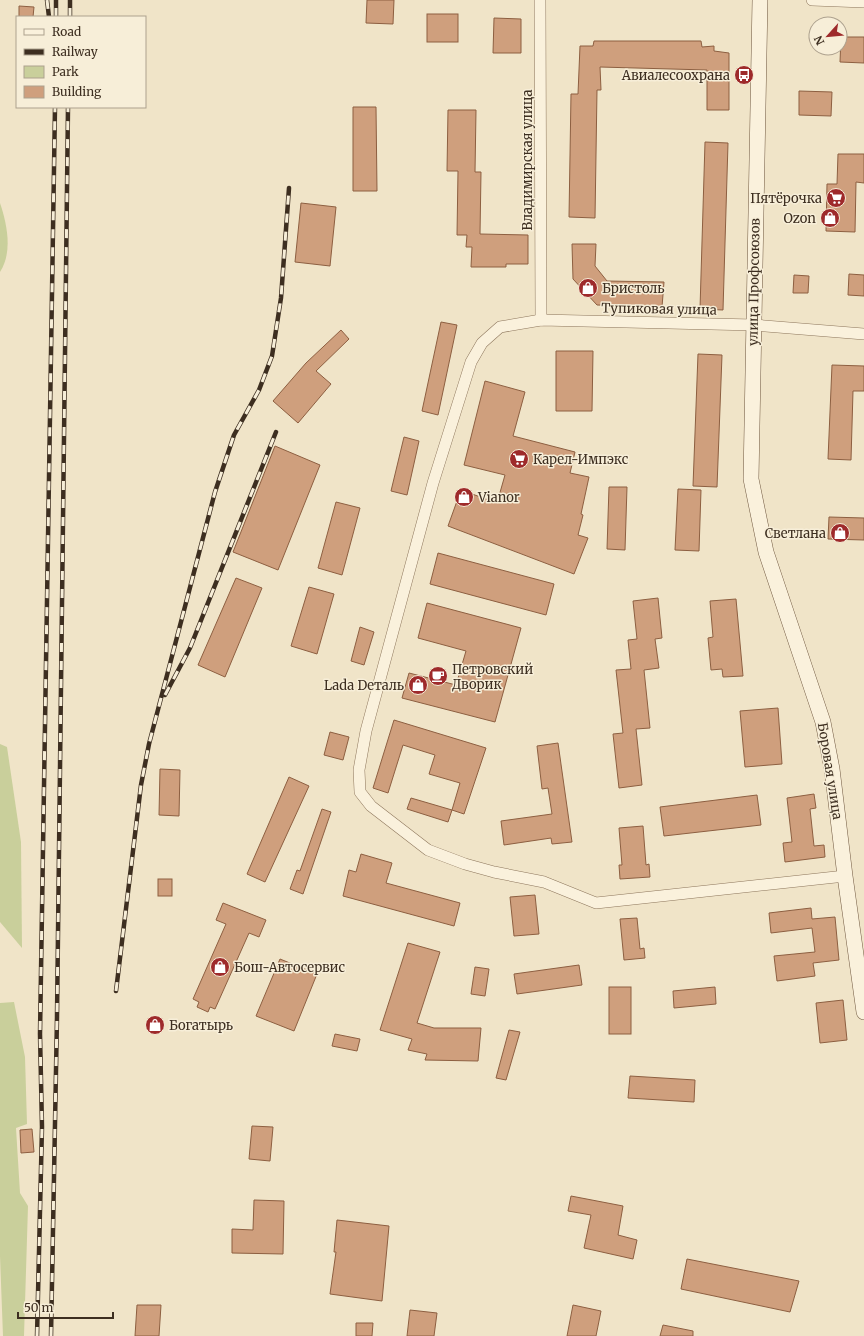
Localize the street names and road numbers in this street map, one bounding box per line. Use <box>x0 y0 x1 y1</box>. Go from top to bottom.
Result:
street label: Владимирская улица <box>519 90 536 230</box>
street label: улица Профсоюзов <box>744 218 764 346</box>
street label: Тупиковая улица <box>601 299 717 319</box>
street label: Боровая улица <box>814 721 846 821</box>

